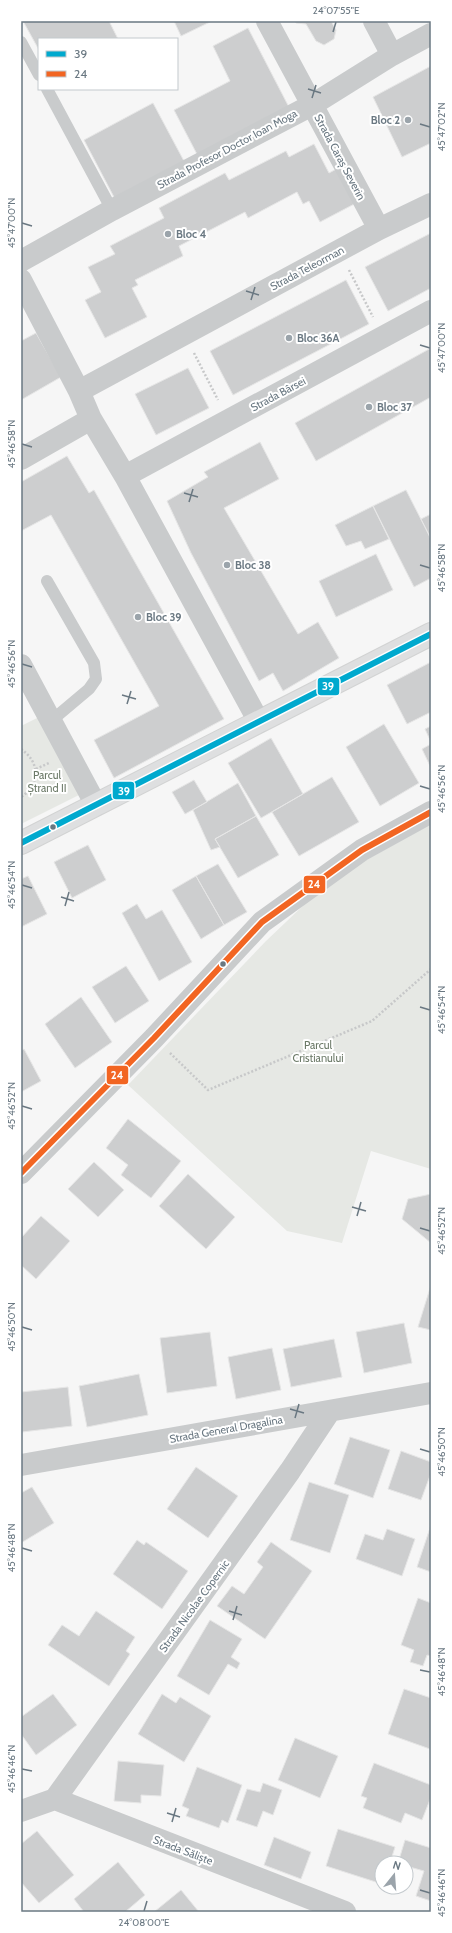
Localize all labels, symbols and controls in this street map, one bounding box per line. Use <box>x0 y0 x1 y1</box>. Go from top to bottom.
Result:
text: 24°07'55"E <box>312 4 360 17</box>
legend <box>38 38 178 90</box>
text: 39 <box>74 46 87 61</box>
text: 24 <box>74 66 87 81</box>
text: 45°47'02"N <box>435 103 448 151</box>
street label: Strada Profesor Doctor Ioan Moga <box>155 106 300 192</box>
street label: Strada Caraș Severin <box>311 112 369 203</box>
place label: Bloc 2 <box>371 113 400 127</box>
marker: Bloc 2 <box>403 115 413 125</box>
text: 45°47'00"N <box>5 198 18 248</box>
place label: Bloc 4 <box>176 227 206 241</box>
marker: Bloc 4 <box>163 229 173 239</box>
street label: Strada Teleorman <box>268 243 346 293</box>
text: 45°47'00"N <box>435 323 448 373</box>
place label: Bloc 36A <box>297 331 340 345</box>
marker: Bloc 36A <box>284 333 294 343</box>
street label: Strada Bârsei <box>248 374 308 414</box>
place label: Bloc 37 <box>377 400 412 414</box>
marker: Bloc 37 <box>364 402 374 412</box>
text: 45°46'58"N <box>5 420 18 468</box>
text: 45°46'58"N <box>435 544 448 592</box>
place label: Bloc 38 <box>235 558 271 572</box>
marker: Bloc 38 <box>222 560 232 570</box>
place label: Bloc 39 <box>146 610 182 624</box>
marker: Bloc 39 <box>133 612 143 622</box>
text: 45°46'56"N <box>5 640 18 688</box>
line badge: 39 <box>317 677 340 696</box>
text: 39 <box>322 679 334 693</box>
text: 45°46'56"N <box>435 765 448 813</box>
park label: Parcul Ștrand II <box>27 768 67 796</box>
line badge: 39 <box>112 781 135 800</box>
text: 39 <box>118 784 130 798</box>
unlabelled marker <box>48 822 58 832</box>
text: 45°46'54"N <box>5 861 18 909</box>
line badge: 24 <box>303 875 326 894</box>
text: 24 <box>308 877 320 891</box>
unlabelled marker <box>218 959 228 969</box>
text: 45°46'54"N <box>435 986 448 1034</box>
park label: Parcul Cristianului <box>293 1038 344 1065</box>
line badge: 24 <box>106 1065 129 1085</box>
text: 24 <box>111 1068 123 1082</box>
text: 45°46'52"N <box>5 1082 18 1130</box>
text: 45°46'52"N <box>435 1207 448 1255</box>
text: 45°46'50"N <box>5 1302 18 1352</box>
street label: Strada General Dragalina <box>168 1412 284 1446</box>
text: 45°46'50"N <box>435 1427 448 1477</box>
text: 45°46'48"N <box>5 1524 18 1572</box>
street label: Strada Nicolae Copernic <box>156 1557 232 1655</box>
text: 45°46'48"N <box>435 1648 448 1696</box>
text: 45°46'46"N <box>5 1745 18 1793</box>
street label: Strada Săliște <box>151 1832 215 1869</box>
north arrow <box>374 1855 414 1895</box>
text: N <box>391 1858 403 1873</box>
text: 45°46'46"N <box>435 1869 448 1917</box>
text: 24°08'00"E <box>118 1916 170 1929</box>

